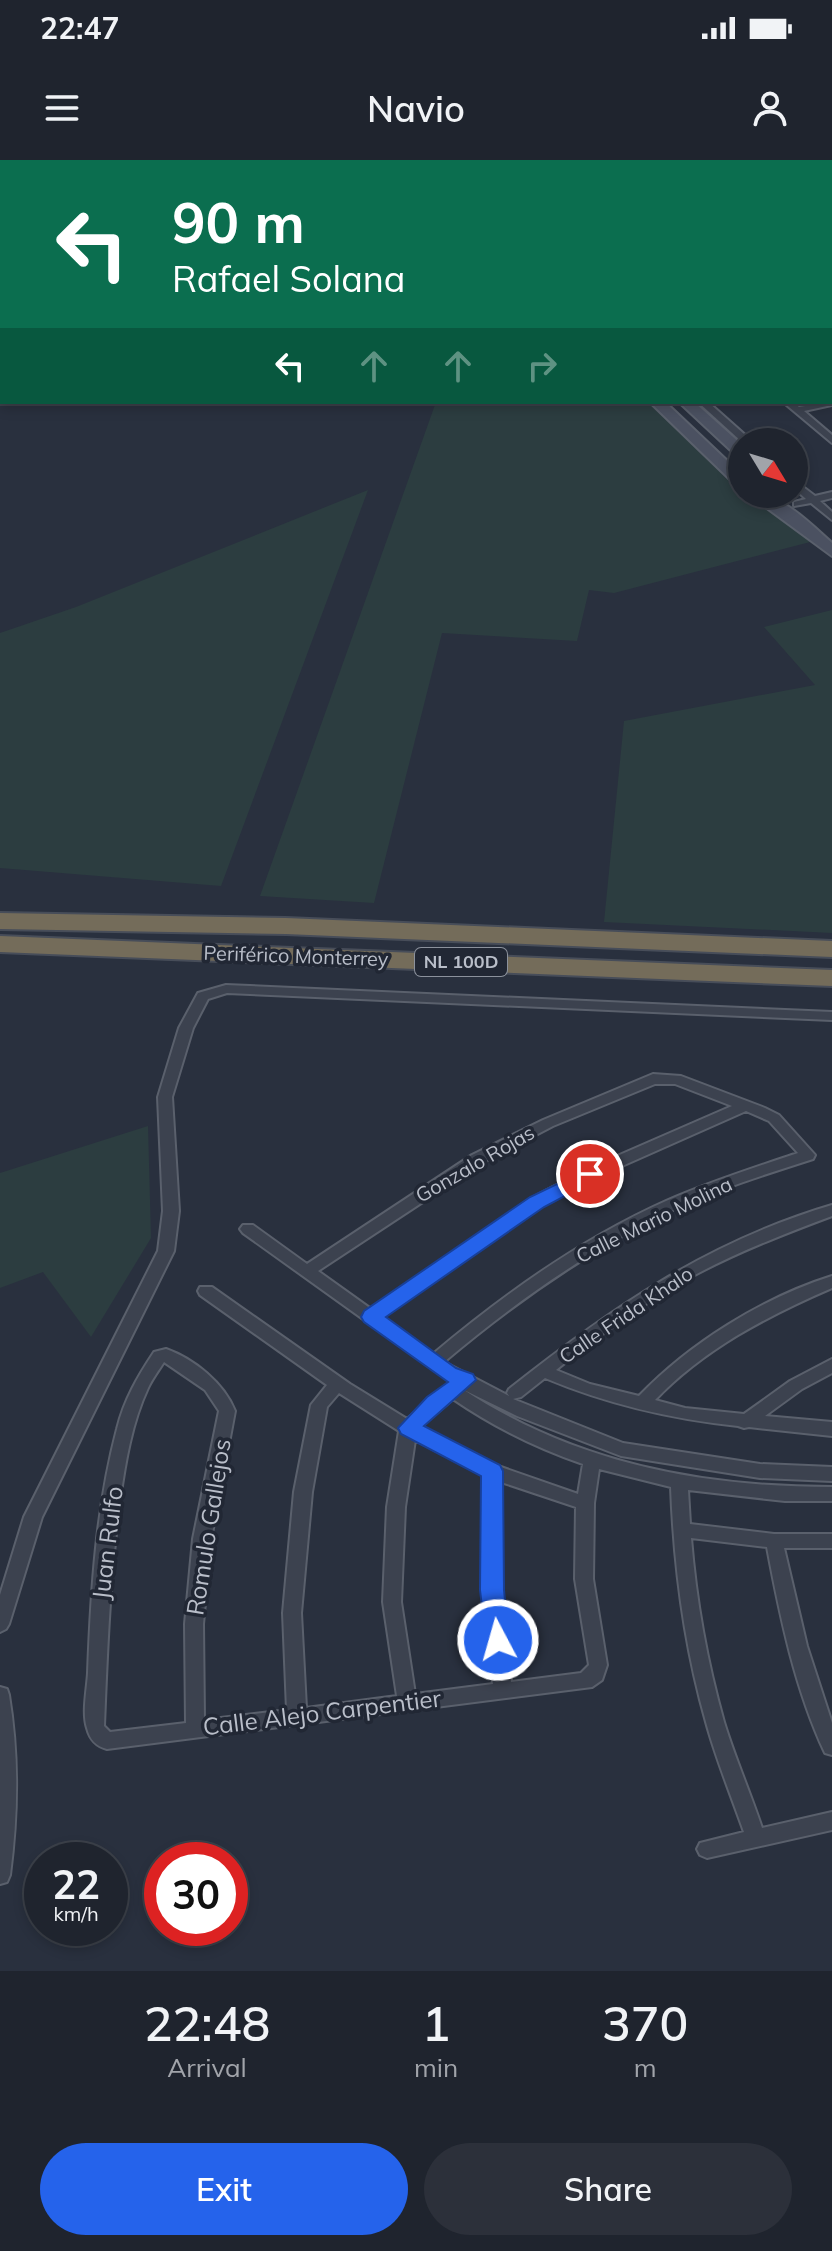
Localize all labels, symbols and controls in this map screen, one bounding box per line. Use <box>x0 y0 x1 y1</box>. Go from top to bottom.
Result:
text: 22:47 <box>40 9 119 47</box>
icon: menu <box>40 86 84 130</box>
text: Navio <box>367 86 465 131</box>
icon: person <box>748 86 792 130</box>
text: 90 m <box>172 187 305 257</box>
icon: left <box>40 192 144 296</box>
text: Rafael Solana <box>172 256 405 301</box>
icon: left <box>268 344 312 388</box>
icon: ahead <box>352 344 396 388</box>
icon: ahead <box>436 344 480 388</box>
icon: right <box>520 344 564 388</box>
north arrow <box>728 428 808 508</box>
map controls <box>728 428 808 508</box>
street label: Periférico Monterrey <box>203 940 389 971</box>
road number: NL 100D <box>415 948 507 976</box>
street label: Gonzalo Rojas <box>411 1119 539 1208</box>
pin <box>556 1140 624 1208</box>
icon: arrive <box>568 1152 612 1196</box>
street label: Calle Mario Molina <box>572 1171 736 1268</box>
street label: Calle Frida Khalo <box>554 1261 697 1369</box>
street label: Romulo Gallejos <box>179 1436 237 1617</box>
street label: Juan Rulfo <box>85 1484 129 1601</box>
position arrow <box>456 1598 540 1682</box>
street label: Calle Alejo Carpentier <box>201 1682 443 1742</box>
speed limit sign: 30 <box>144 1842 248 1946</box>
text: 22 <box>52 1859 100 1909</box>
text: km/h <box>53 1901 99 1926</box>
text: 22:48 <box>144 1993 270 2053</box>
text: 1 <box>422 1993 450 2053</box>
text: 370 <box>602 1993 688 2053</box>
text: Arrival <box>167 2051 247 2084</box>
text: min <box>414 2051 458 2084</box>
text: m <box>634 2051 657 2084</box>
button: Exit <box>40 2143 408 2235</box>
button: Share <box>424 2143 792 2235</box>

